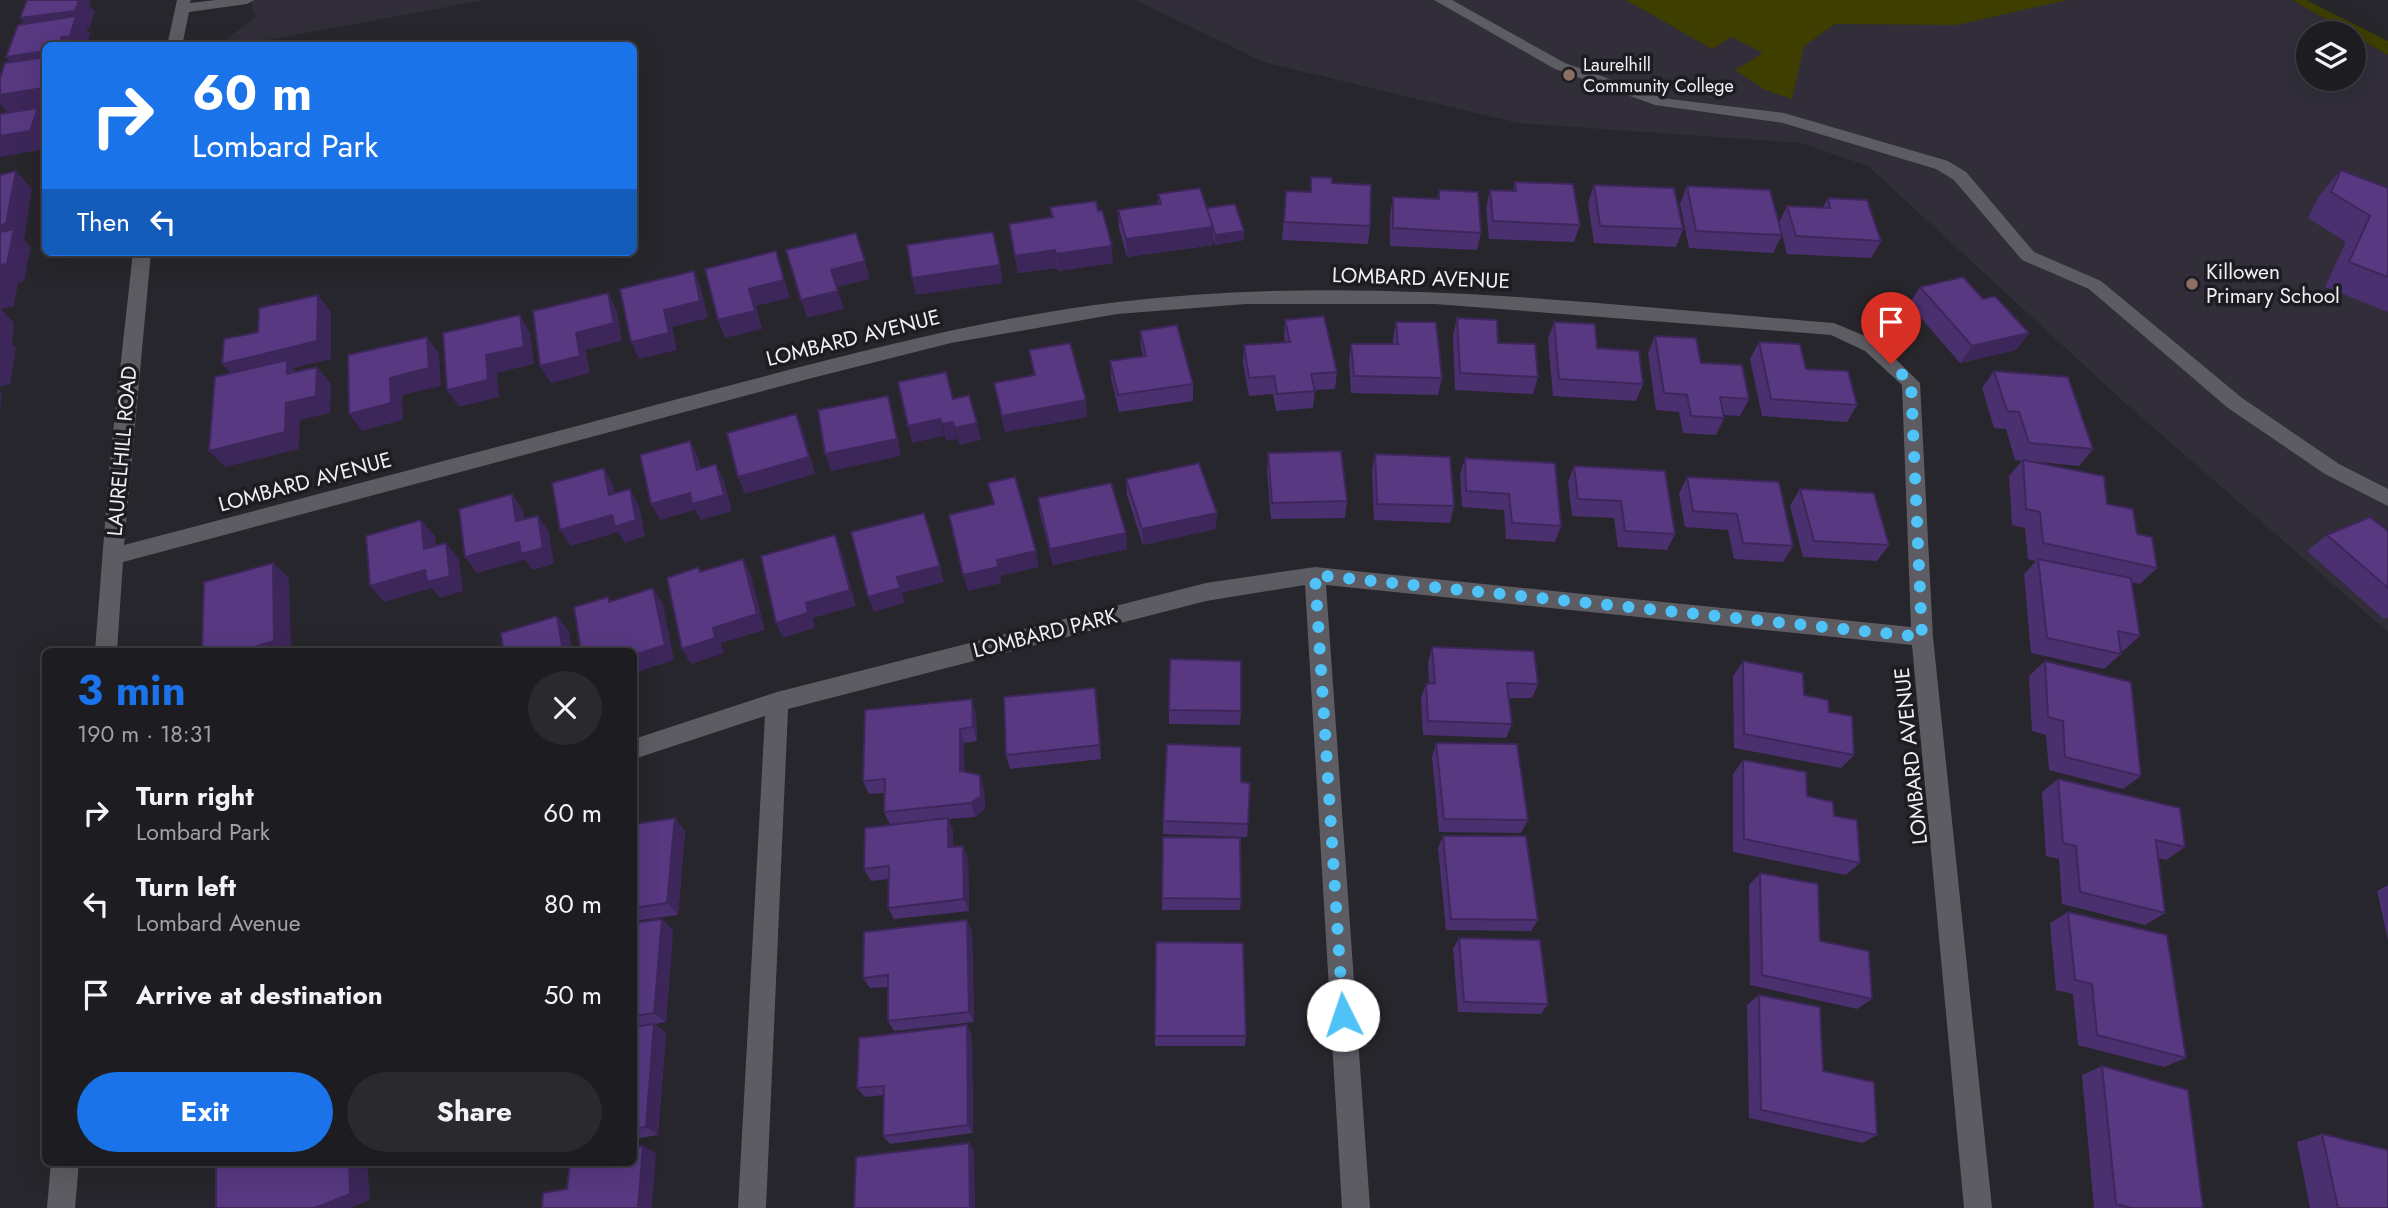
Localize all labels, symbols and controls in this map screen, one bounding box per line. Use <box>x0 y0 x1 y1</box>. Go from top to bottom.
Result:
map controls <box>2296 21 2366 91</box>
button: layers <box>2296 21 2366 91</box>
place label: Laurelhill Community College <box>1583 52 1734 99</box>
text: 60 m <box>192 58 312 128</box>
marker: Laurelhill Community College <box>1561 67 1577 83</box>
icon: right <box>77 70 168 161</box>
text: Lombard Park <box>192 123 378 169</box>
text: Then <box>77 203 130 241</box>
icon: left <box>144 203 182 241</box>
place label: Killowen Primary School <box>2206 257 2340 311</box>
street label: LOMBARD AVENUE <box>1331 260 1511 296</box>
marker: Killowen Primary School <box>2184 276 2200 292</box>
pin <box>1861 292 1921 364</box>
street label: LOMBARD AVENUE <box>763 302 943 374</box>
icon: arrive <box>1872 303 1910 341</box>
street label: LAURELHILL ROAD <box>100 364 144 538</box>
street label: LOMBARD AVENUE <box>215 444 395 520</box>
street label: LOMBARD PARK <box>970 601 1120 665</box>
text: 3 min <box>77 660 186 721</box>
street label: LOMBARD AVENUE <box>1887 666 1935 846</box>
button: close <box>528 671 602 745</box>
text: 190 m · 18:31 <box>77 717 213 751</box>
text: Turn right <box>136 777 254 815</box>
icon: right <box>77 794 115 832</box>
text: 60 m <box>543 794 602 832</box>
text: Lombard Park <box>136 815 270 849</box>
text: Turn left <box>136 868 236 906</box>
icon: left <box>77 885 115 923</box>
text: 80 m <box>544 885 602 923</box>
text: Lombard Avenue <box>136 906 301 940</box>
icon: arrive <box>77 976 115 1014</box>
text: Arrive at destination <box>136 976 383 1014</box>
text: 50 m <box>544 976 602 1014</box>
position arrow <box>1306 978 1380 1052</box>
button: Exit <box>77 1072 333 1152</box>
button: Share <box>347 1072 602 1152</box>

